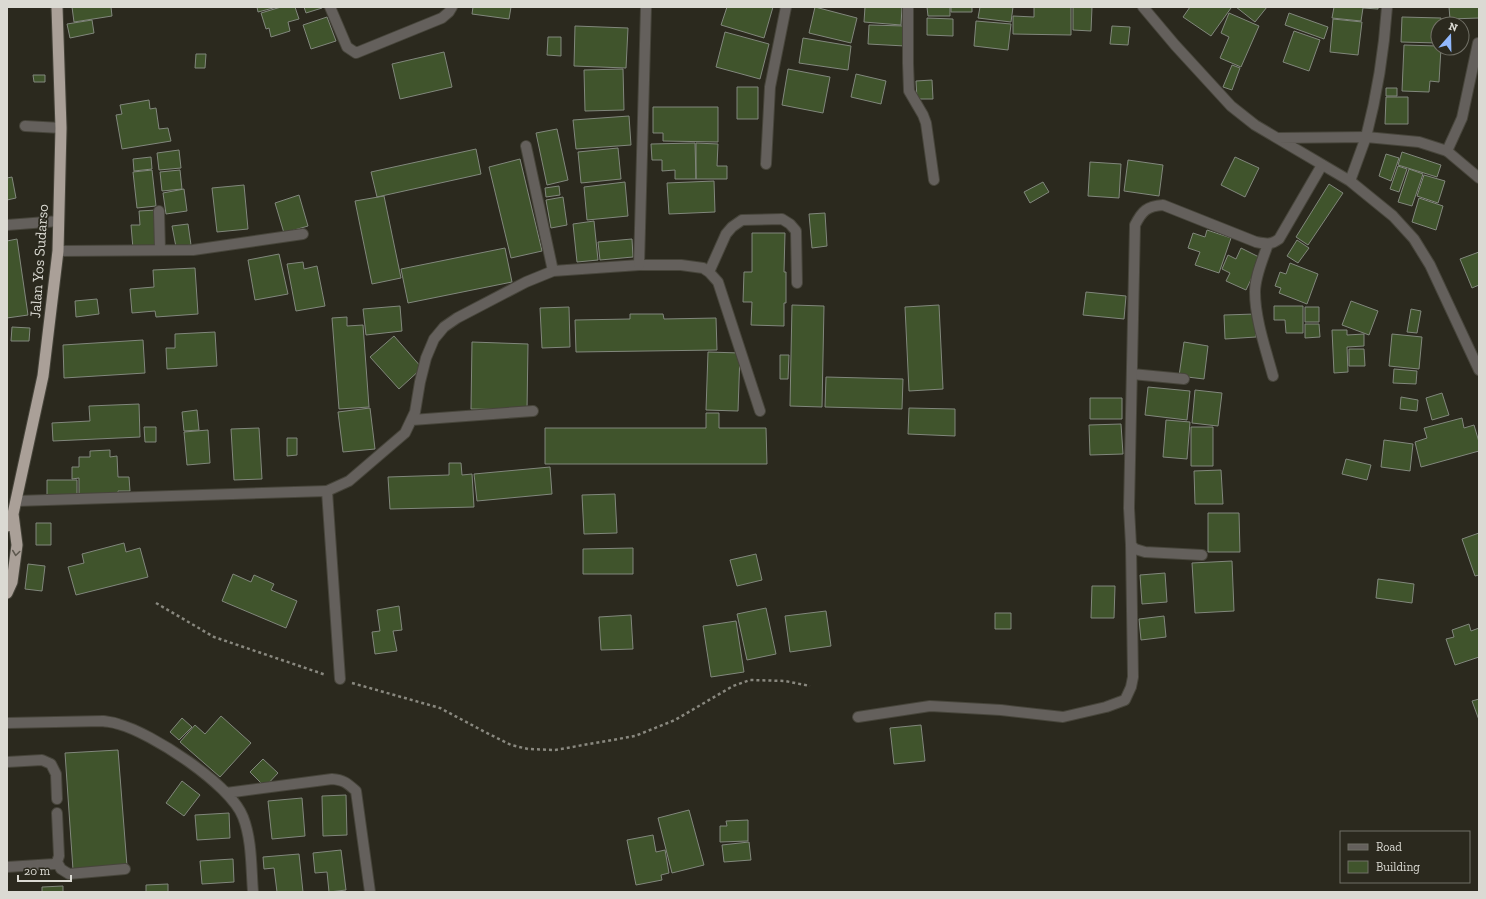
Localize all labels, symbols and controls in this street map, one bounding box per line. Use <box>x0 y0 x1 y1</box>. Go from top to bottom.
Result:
north arrow <box>1430 16 1470 56</box>
text: N <box>1447 20 1460 35</box>
street label: Jalan Yos Sudarso <box>26 203 52 319</box>
one-way arrow <box>12 550 21 556</box>
legend <box>1340 831 1470 883</box>
text: Road <box>1376 840 1402 854</box>
scale bar <box>18 857 71 883</box>
text: Building <box>1376 860 1420 874</box>
text: 20 m <box>24 864 51 878</box>

